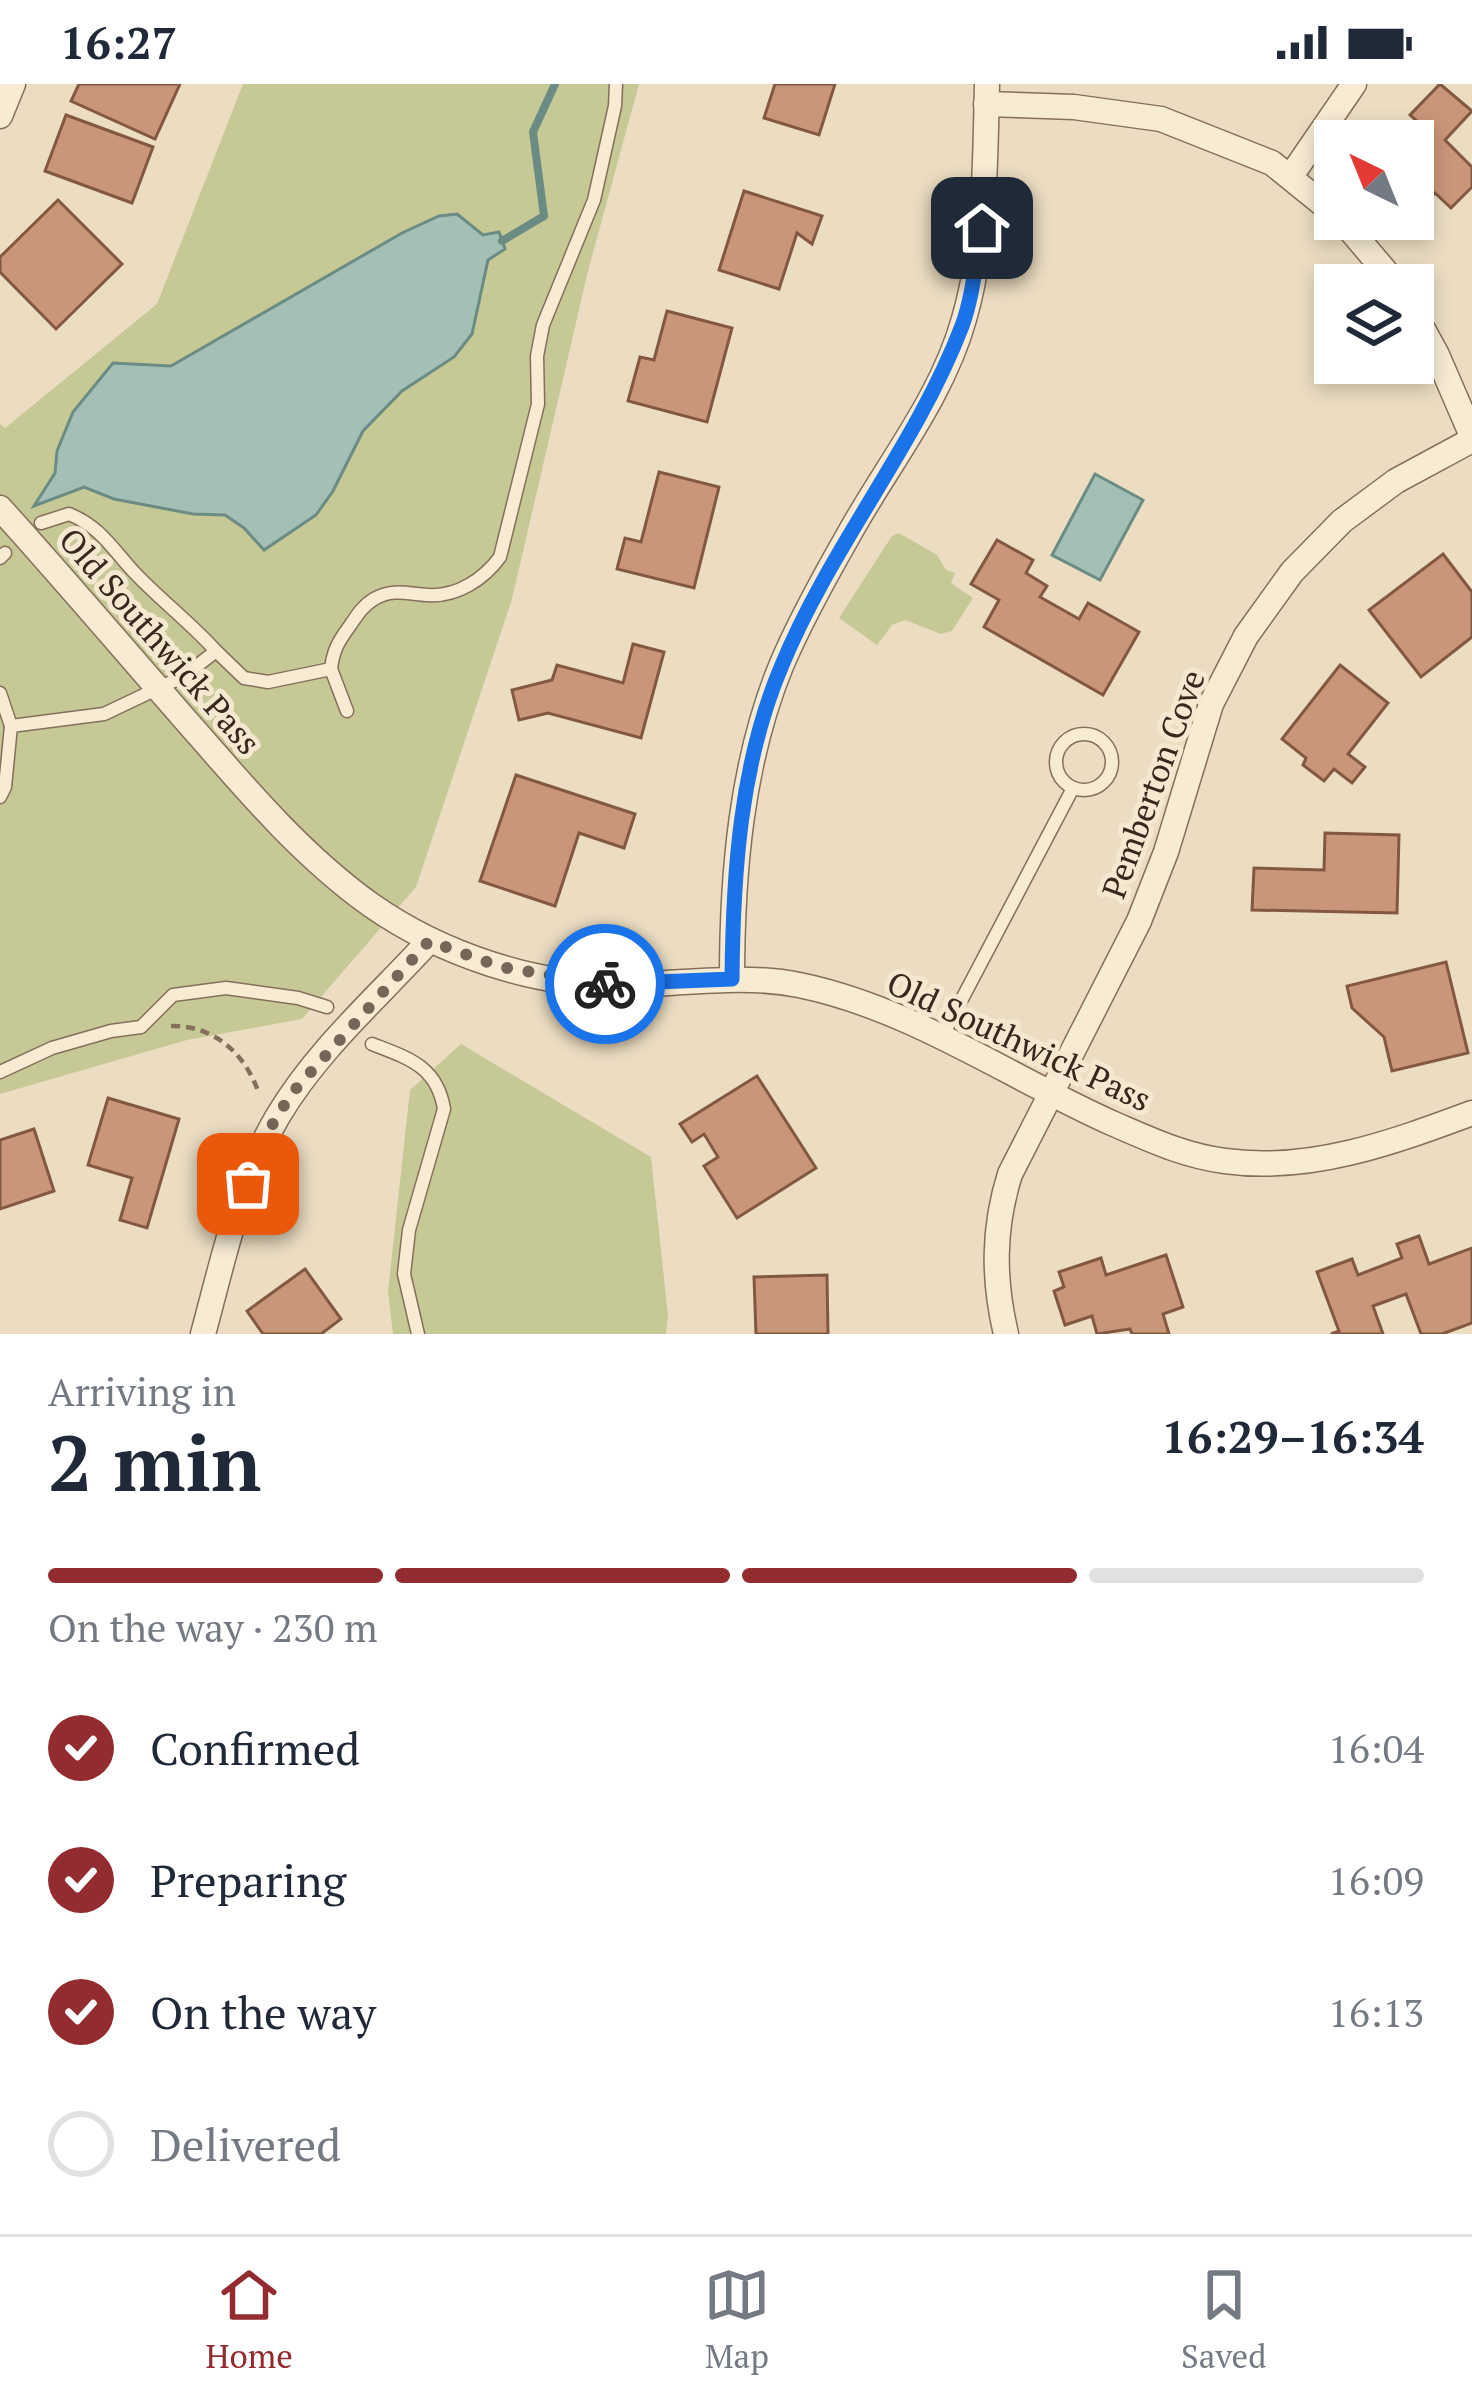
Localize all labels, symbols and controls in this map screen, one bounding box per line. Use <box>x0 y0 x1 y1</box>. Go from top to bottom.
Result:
text: 16:27 <box>60 12 177 72</box>
north arrow <box>1314 120 1434 240</box>
map controls <box>1314 120 1434 384</box>
pin <box>931 177 1033 279</box>
icon: home <box>949 195 1015 261</box>
button: layers <box>1314 264 1434 384</box>
street label: Old Southwick Pass <box>50 518 271 763</box>
street label: Pemberton Cove <box>1091 664 1214 904</box>
courier <box>545 924 665 1044</box>
icon: bike <box>572 951 638 1017</box>
street label: Old Southwick Pass <box>880 961 1158 1121</box>
pin <box>197 1133 299 1235</box>
icon: bag <box>215 1151 281 1217</box>
text: Arriving in <box>48 1365 236 1417</box>
text: 16:29–16:34 <box>1162 1406 1424 1466</box>
text: 2 min <box>48 1410 261 1513</box>
text: On the way · 230 m <box>48 1601 378 1653</box>
icon: check <box>48 1715 114 1781</box>
text: Confirmed <box>150 1718 360 1778</box>
text: 16:04 <box>1328 1722 1424 1774</box>
icon: check <box>48 1847 114 1913</box>
text: Preparing <box>150 1850 346 1910</box>
text: 16:09 <box>1328 1854 1424 1906</box>
icon: check <box>48 1979 114 2045</box>
text: On the way <box>150 1982 376 2042</box>
text: 16:13 <box>1328 1986 1424 2038</box>
text: Delivered <box>150 2114 341 2174</box>
tab: Home <box>206 2262 293 2377</box>
tab: Map <box>704 2262 770 2377</box>
tab: Saved <box>1181 2262 1266 2377</box>

